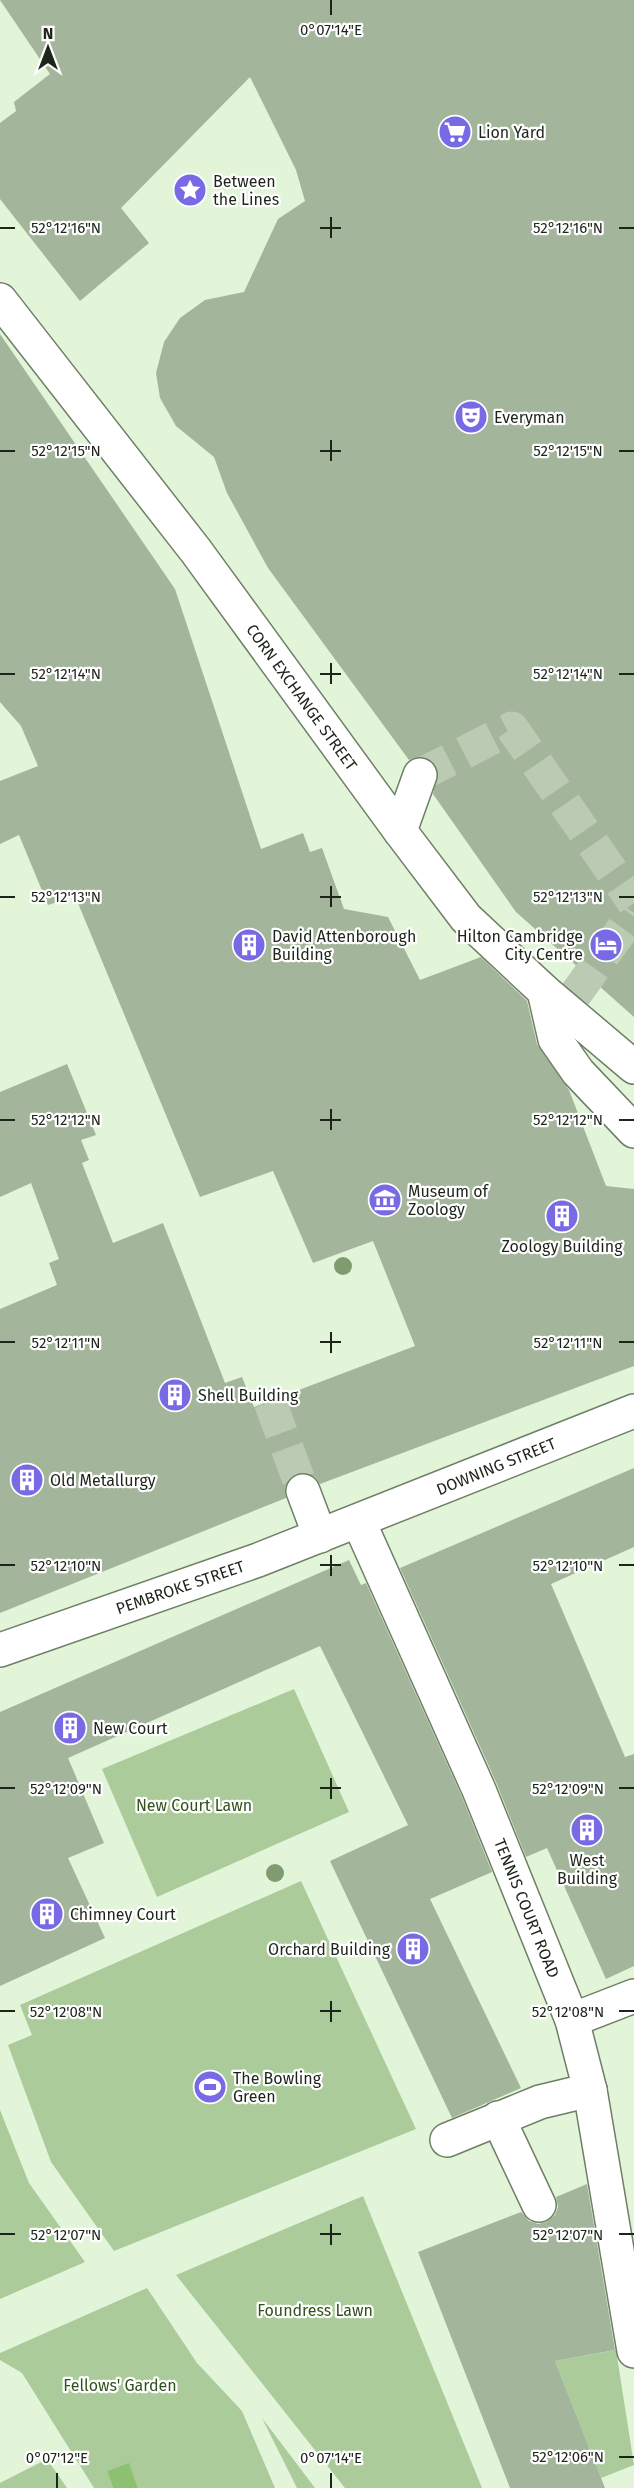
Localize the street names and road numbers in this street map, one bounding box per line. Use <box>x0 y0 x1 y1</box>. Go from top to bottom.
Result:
street label: CORN EXCHANGE STREET <box>242 620 361 775</box>
street label: DOWNING STREET <box>434 1434 559 1499</box>
street label: PEMBROKE STREET <box>113 1556 248 1618</box>
street label: TENNIS COURT ROAD <box>490 1836 563 1981</box>

